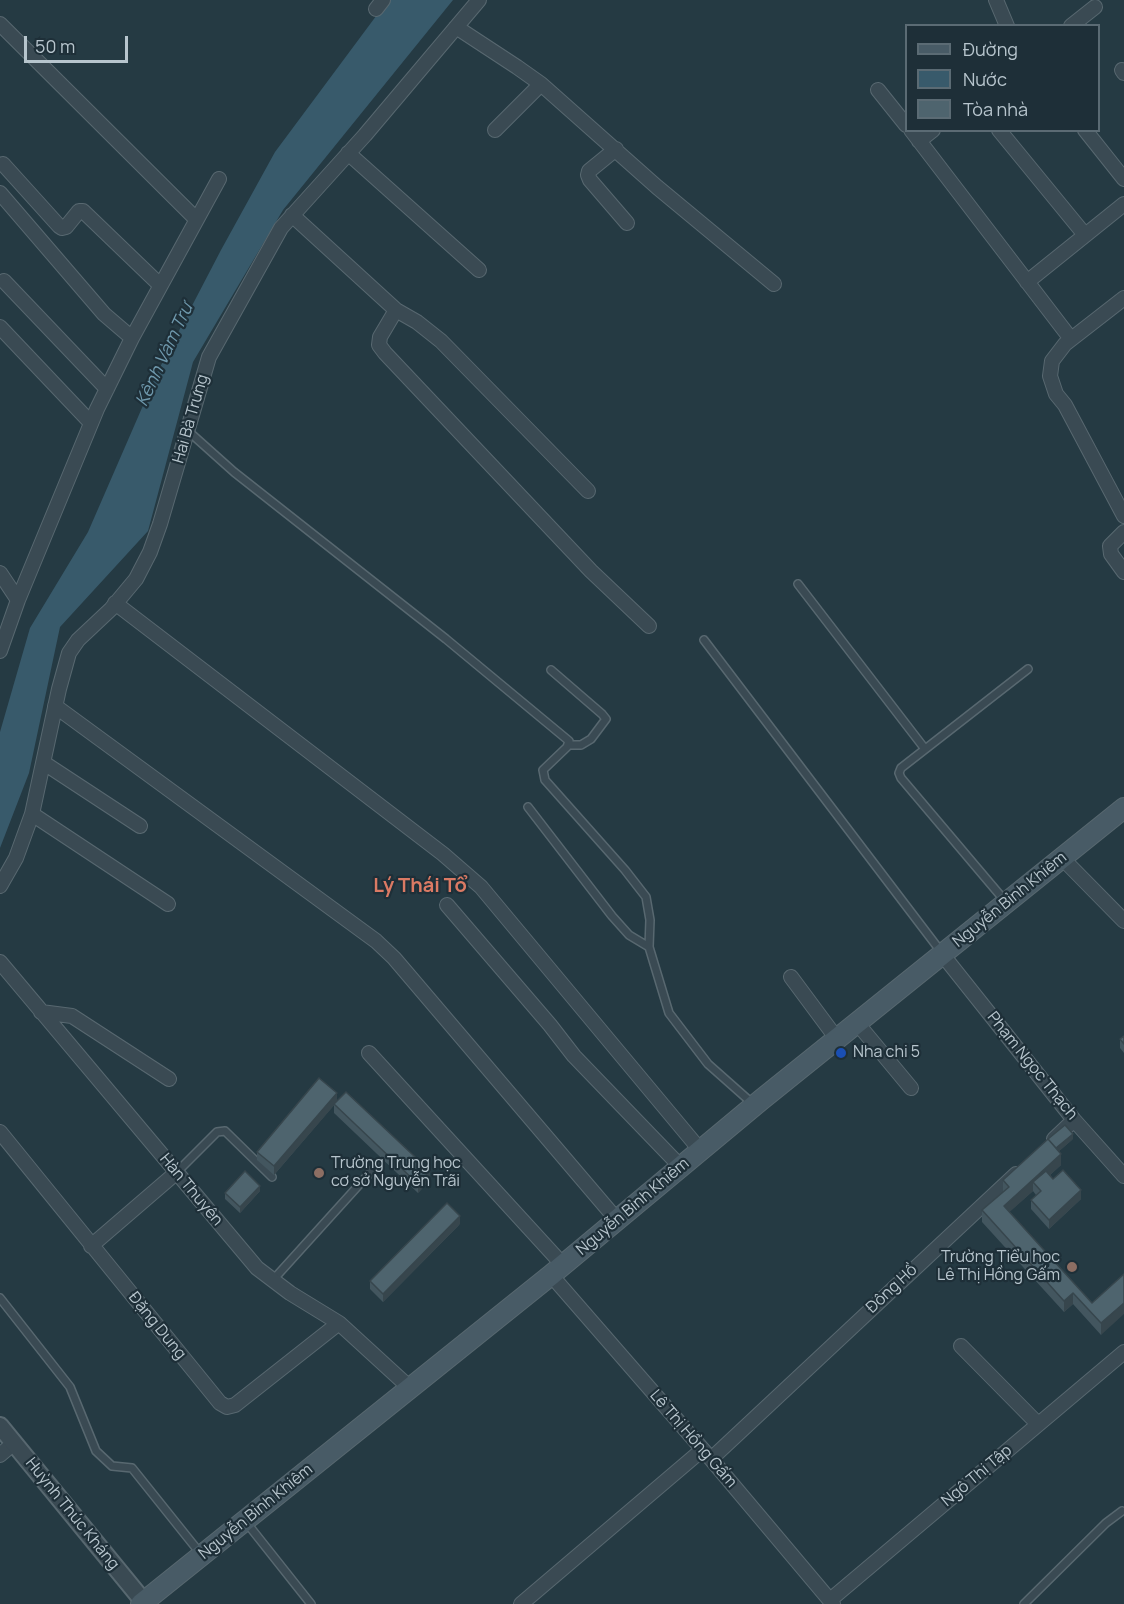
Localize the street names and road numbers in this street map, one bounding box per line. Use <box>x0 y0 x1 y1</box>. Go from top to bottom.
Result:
street label: Hai Bà Trưng <box>169 372 213 466</box>
street label: Nguyễn Bỉnh Khiêm <box>949 848 1071 952</box>
street label: Phạm Ngọc Thạch <box>983 1008 1081 1124</box>
street label: Hàn Thuyên <box>155 1150 227 1230</box>
street label: Nguyễn Bỉnh Khiêm <box>573 1154 693 1260</box>
street label: Đông Hồ <box>863 1261 921 1317</box>
street label: Đặng Dung <box>124 1289 190 1363</box>
street label: Lê Thị Hồng Gấm <box>645 1386 741 1492</box>
street label: Ngô Thị Tập <box>938 1441 1016 1511</box>
street label: Huỳnh Thúc Kháng <box>21 1454 123 1574</box>
street label: Nguyễn Bỉnh Khiêm <box>195 1460 317 1564</box>

